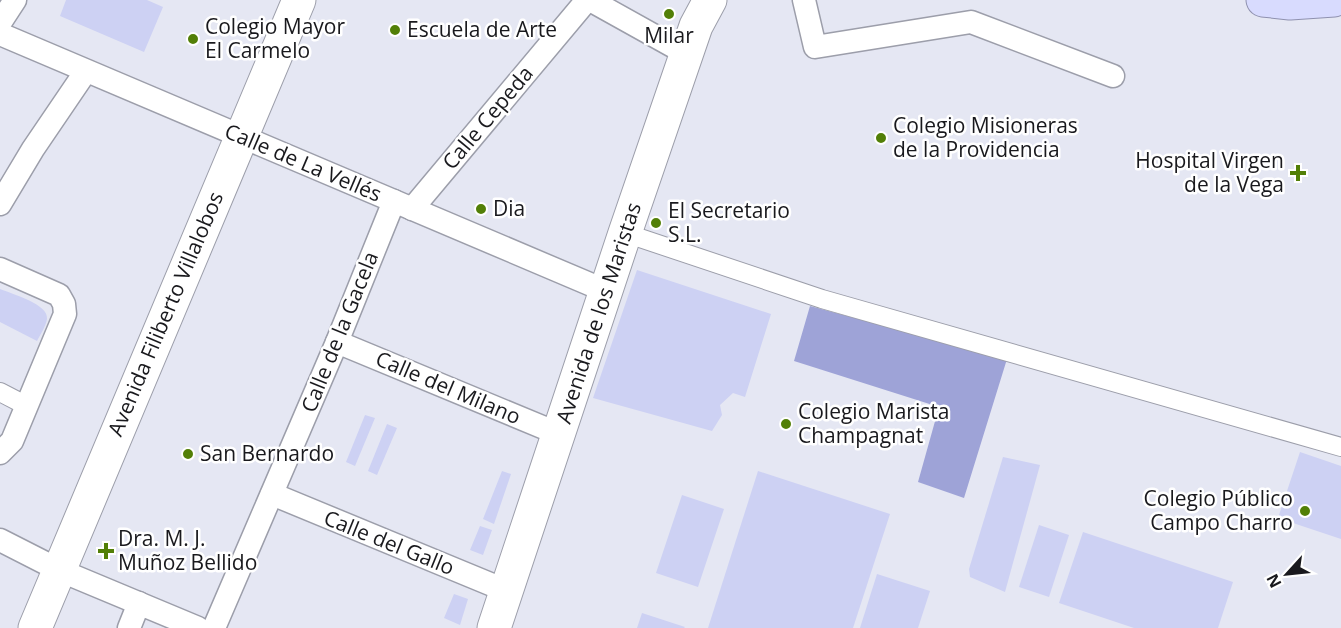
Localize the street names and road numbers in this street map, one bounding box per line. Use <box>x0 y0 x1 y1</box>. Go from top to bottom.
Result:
street label: Calle Cepeda <box>436 60 539 175</box>
street label: Calle de La Vellés <box>221 116 386 208</box>
street label: Avenida Filiberto Villalobos <box>101 187 229 440</box>
street label: Avenida de los Maristas <box>549 199 647 427</box>
street label: Calle de la Gacela <box>294 247 384 416</box>
street label: Calle del Milano <box>372 344 525 430</box>
street label: Calle del Gallo <box>320 503 459 581</box>

